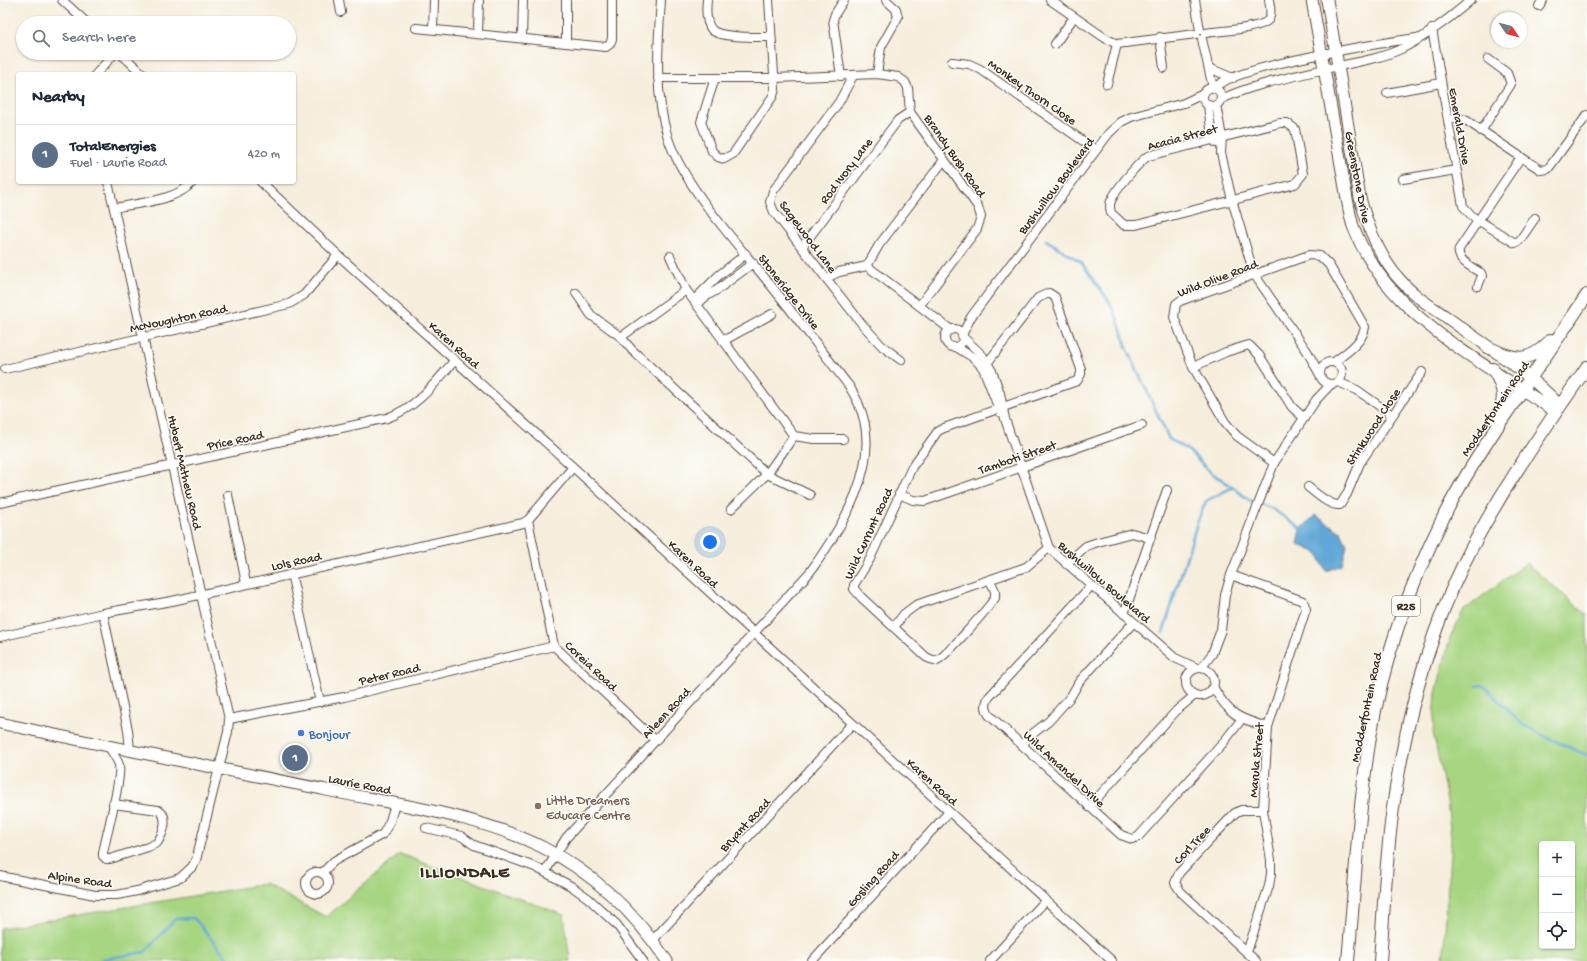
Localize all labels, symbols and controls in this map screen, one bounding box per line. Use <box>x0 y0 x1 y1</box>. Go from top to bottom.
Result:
north arrow <box>1491 12 1527 48</box>
search box <box>16 16 296 60</box>
icon: search <box>30 27 52 49</box>
text: Search here <box>62 29 136 47</box>
street label: Monkey Thorn Close <box>984 57 1079 129</box>
street label: Emerald Drive <box>1444 87 1473 166</box>
text: Nearby <box>32 88 85 108</box>
street label: Brandy Bush Road <box>919 111 989 202</box>
street label: Acacia Street <box>1146 121 1221 155</box>
street label: Greenstone Drive <box>1340 130 1373 225</box>
street label: Bushwillow Boulevard <box>1015 134 1099 239</box>
street label: Rod Ivory Lane <box>817 135 877 207</box>
text: TotalEnergies <box>70 138 156 156</box>
text: 1 <box>42 147 48 162</box>
text: 420 m <box>248 147 280 162</box>
text: Fuel · Laurie Road <box>70 156 166 171</box>
street label: Sagewood Lane <box>775 198 839 277</box>
street label: Stoneridge Drive <box>754 252 822 333</box>
street label: Wild Olive Road <box>1176 257 1261 302</box>
street label: McNoughton Road <box>129 302 230 337</box>
street label: Karen Road <box>425 319 483 374</box>
street label: Modderfontein Road <box>1459 358 1534 460</box>
street label: Stinkwood Close <box>1344 386 1405 469</box>
street label: Hubert Mathew Road <box>163 414 204 533</box>
street label: Price Road <box>205 428 266 455</box>
street label: Tamboti Street <box>976 438 1060 479</box>
street label: Wild Currunt Road <box>842 485 898 582</box>
your location <box>700 532 720 552</box>
street label: Karen Road <box>664 538 722 593</box>
street label: Bushwillow Boulevard <box>1053 538 1154 628</box>
street label: Lols Road <box>270 550 324 575</box>
road number: R25 <box>1392 596 1420 616</box>
street label: Coreia Road <box>561 639 621 696</box>
street label: Modderfontein Road <box>1348 650 1387 764</box>
street label: Peter Road <box>357 661 423 690</box>
street label: Aileen Road <box>639 684 695 742</box>
street label: Marula Street <box>1247 721 1268 798</box>
marker: Bonjour <box>296 728 306 738</box>
place label: Bonjour <box>308 728 351 743</box>
street label: Wild Amandel Drive <box>1019 728 1108 812</box>
pin: 1 <box>282 743 308 773</box>
street label: Karen Road <box>903 756 961 811</box>
street label: Laurie Road <box>327 772 394 799</box>
place label: Little Dreamers Educare Centre <box>546 794 631 824</box>
street label: Bryant Road <box>717 795 775 856</box>
marker: Little Dreamers Educare Centre <box>533 801 543 811</box>
street label: Corl Tree <box>1171 823 1215 868</box>
map controls <box>1539 841 1575 949</box>
button: + <box>1539 841 1575 877</box>
street label: Gosling Road <box>845 847 904 911</box>
district label: ILLIONDALE <box>420 864 510 884</box>
street label: Alpine Road <box>47 869 114 893</box>
button: − <box>1539 877 1575 913</box>
button: locate <box>1539 913 1575 949</box>

